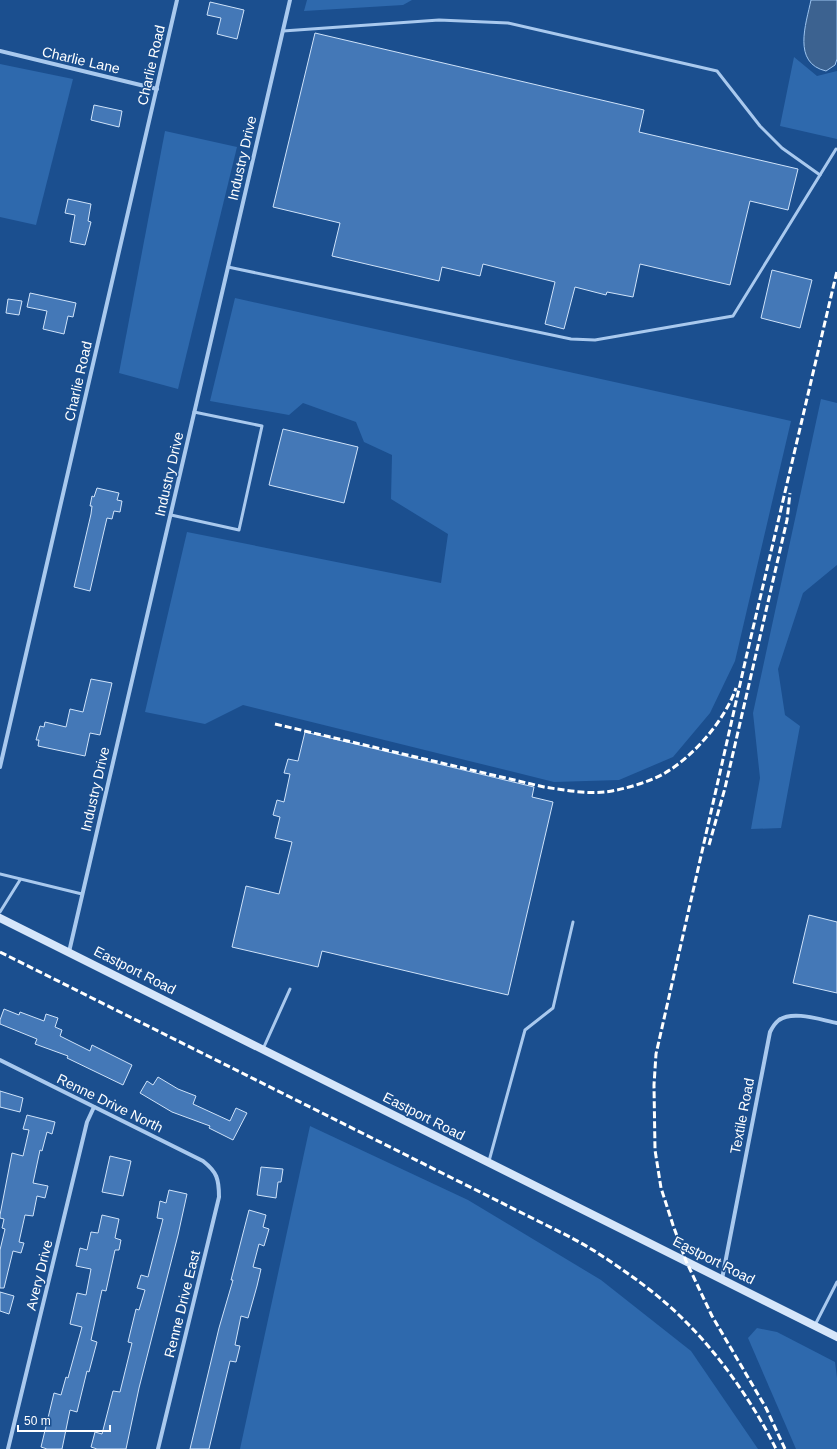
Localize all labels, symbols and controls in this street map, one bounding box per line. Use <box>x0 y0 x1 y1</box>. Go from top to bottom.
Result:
street label: Charlie Road <box>134 23 168 107</box>
street label: Charlie Lane <box>41 43 122 77</box>
street label: Industry Drive <box>224 114 260 202</box>
street label: Charlie Road <box>61 339 95 423</box>
street label: Industry Drive <box>151 430 187 518</box>
street label: Industry Drive <box>77 745 113 833</box>
street label: Eastport Road <box>91 943 179 997</box>
street label: Renne Drive North <box>54 1070 166 1136</box>
street label: Textile Road <box>727 1077 757 1155</box>
street label: Eastport Road <box>380 1089 468 1143</box>
street label: Eastport Road <box>670 1233 758 1287</box>
street label: Avery Drive <box>23 1238 56 1312</box>
street label: Renne Drive East <box>161 1249 203 1359</box>
scale bar <box>18 1407 110 1433</box>
text: 50 m <box>24 1414 51 1428</box>

